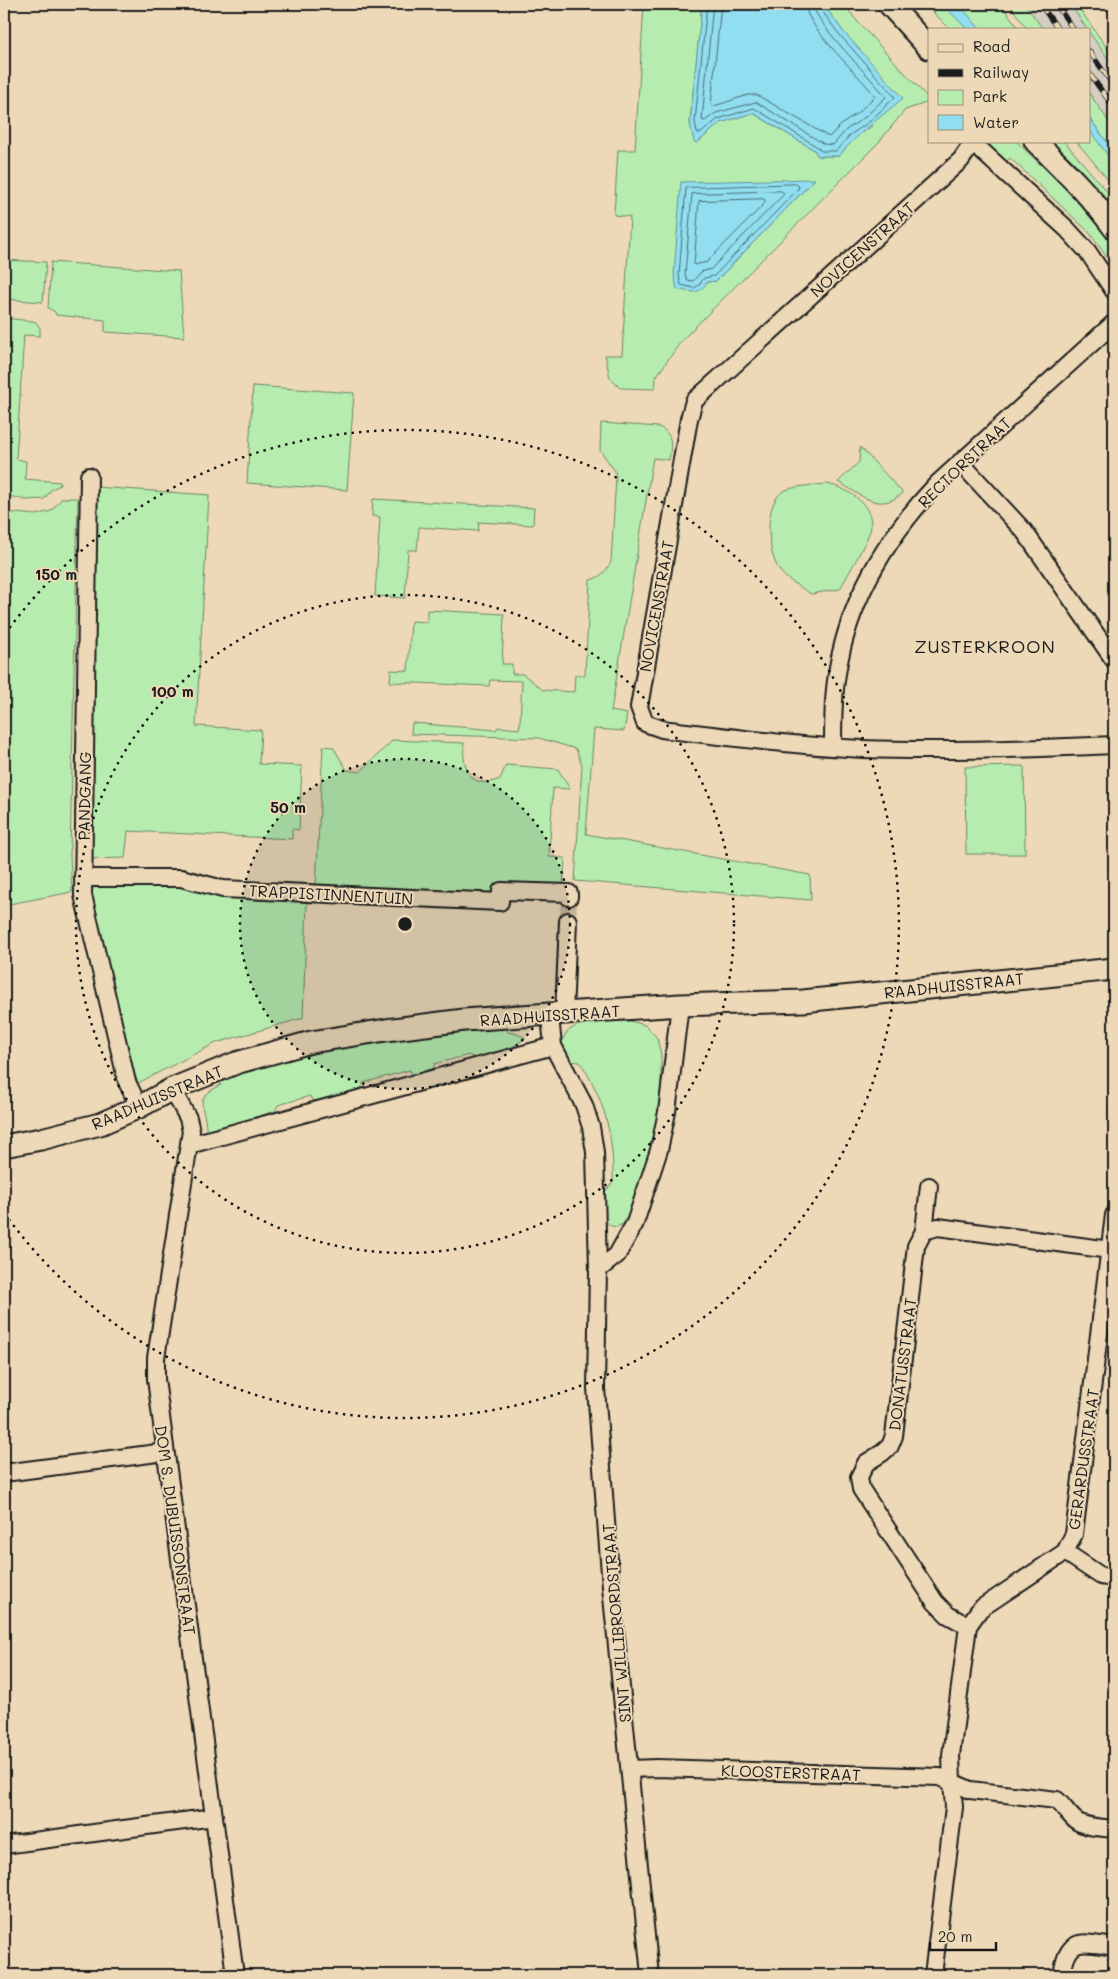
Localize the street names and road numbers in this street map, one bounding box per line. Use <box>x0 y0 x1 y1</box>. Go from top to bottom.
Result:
street label: NOVICENSTRAAT <box>805 197 919 301</box>
street label: RECTORSTRAAT <box>913 412 1015 512</box>
street label: NOVICENSTRAAT <box>634 538 678 674</box>
street label: PANDGANG <box>73 751 95 841</box>
street label: TRAPPISTINNENTUIN <box>248 879 414 909</box>
street label: RAADHUISSTRAAT <box>883 967 1025 1003</box>
street label: RAADHUISSTRAAT <box>479 1000 621 1030</box>
street label: RAADHUISSTRAAT <box>88 1060 226 1134</box>
street label: DONATUSSTRAAT <box>883 1296 921 1432</box>
street label: GERARDUSSTRAAT <box>1063 1387 1103 1531</box>
street label: DOM S. DUBUISSONSTRAAT <box>151 1424 201 1636</box>
street label: SINT WILLIBRORDSTRAAT <box>597 1522 635 1724</box>
street label: KLOOSTERSTRAAT <box>721 1759 861 1785</box>

